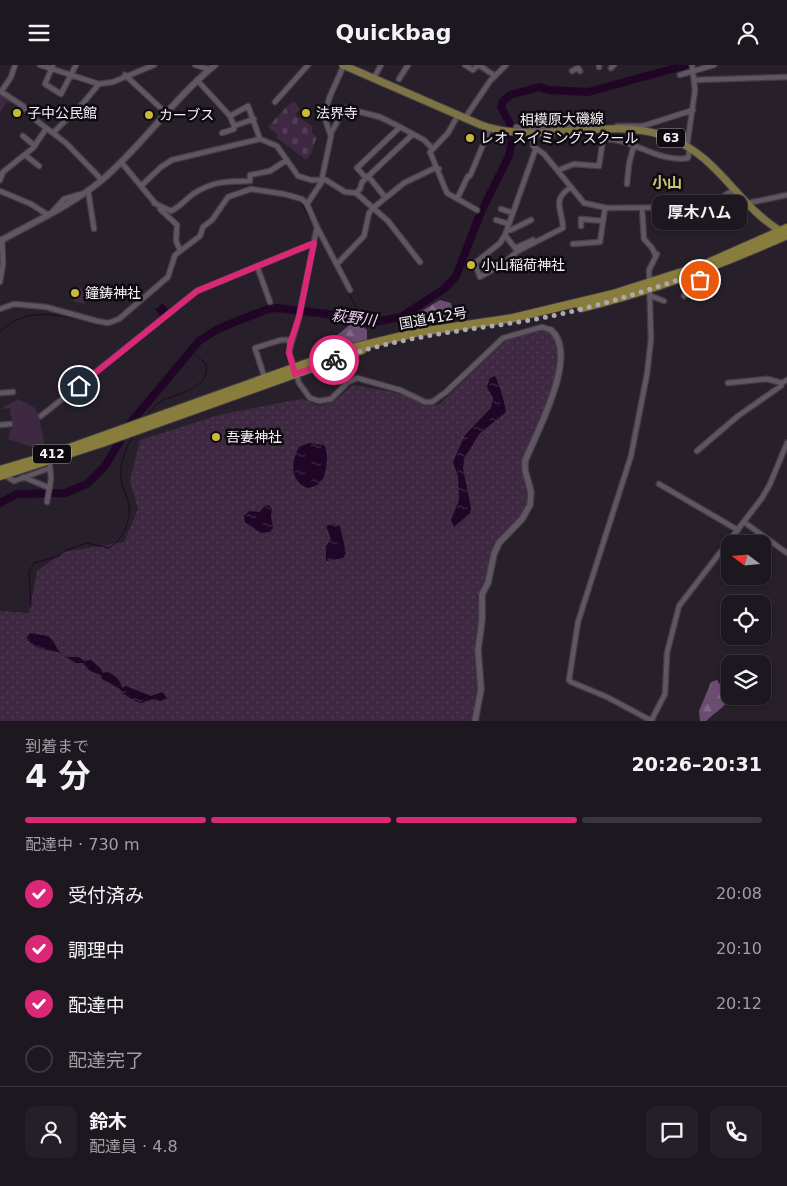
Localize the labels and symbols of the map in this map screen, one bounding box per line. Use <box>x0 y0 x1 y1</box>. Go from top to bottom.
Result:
place label: 子中公民館 <box>27 105 97 121</box>
place label: 法界寺 <box>316 105 358 121</box>
marker: 子中公民館 <box>11 107 23 119</box>
place label: カーブス <box>159 107 214 123</box>
marker: 法界寺 <box>300 107 312 119</box>
marker: カーブス <box>143 109 155 121</box>
street label: 相模原大磯線 <box>520 110 604 128</box>
road number: 63 <box>657 129 685 147</box>
place label: レオ スイミングスクール <box>480 130 638 146</box>
marker: レオ スイミングスクール <box>464 132 476 144</box>
district label: 小山 <box>652 174 682 192</box>
callout: 厚木ハム <box>652 195 748 230</box>
place label: 小山稲荷神社 <box>481 257 565 273</box>
marker: 小山稲荷神社 <box>465 259 477 271</box>
pin <box>679 259 721 301</box>
place label: 鐘鋳神社 <box>85 285 141 301</box>
marker: 鐘鋳神社 <box>69 287 81 299</box>
street label: 国道412号 <box>398 304 468 332</box>
water label: 萩野川 <box>331 306 379 330</box>
courier <box>309 335 359 385</box>
pin <box>58 365 100 407</box>
place label: 吾妻神社 <box>226 429 282 445</box>
marker: 吾妻神社 <box>210 431 222 443</box>
road number: 412 <box>33 444 71 463</box>
north arrow <box>721 535 771 585</box>

